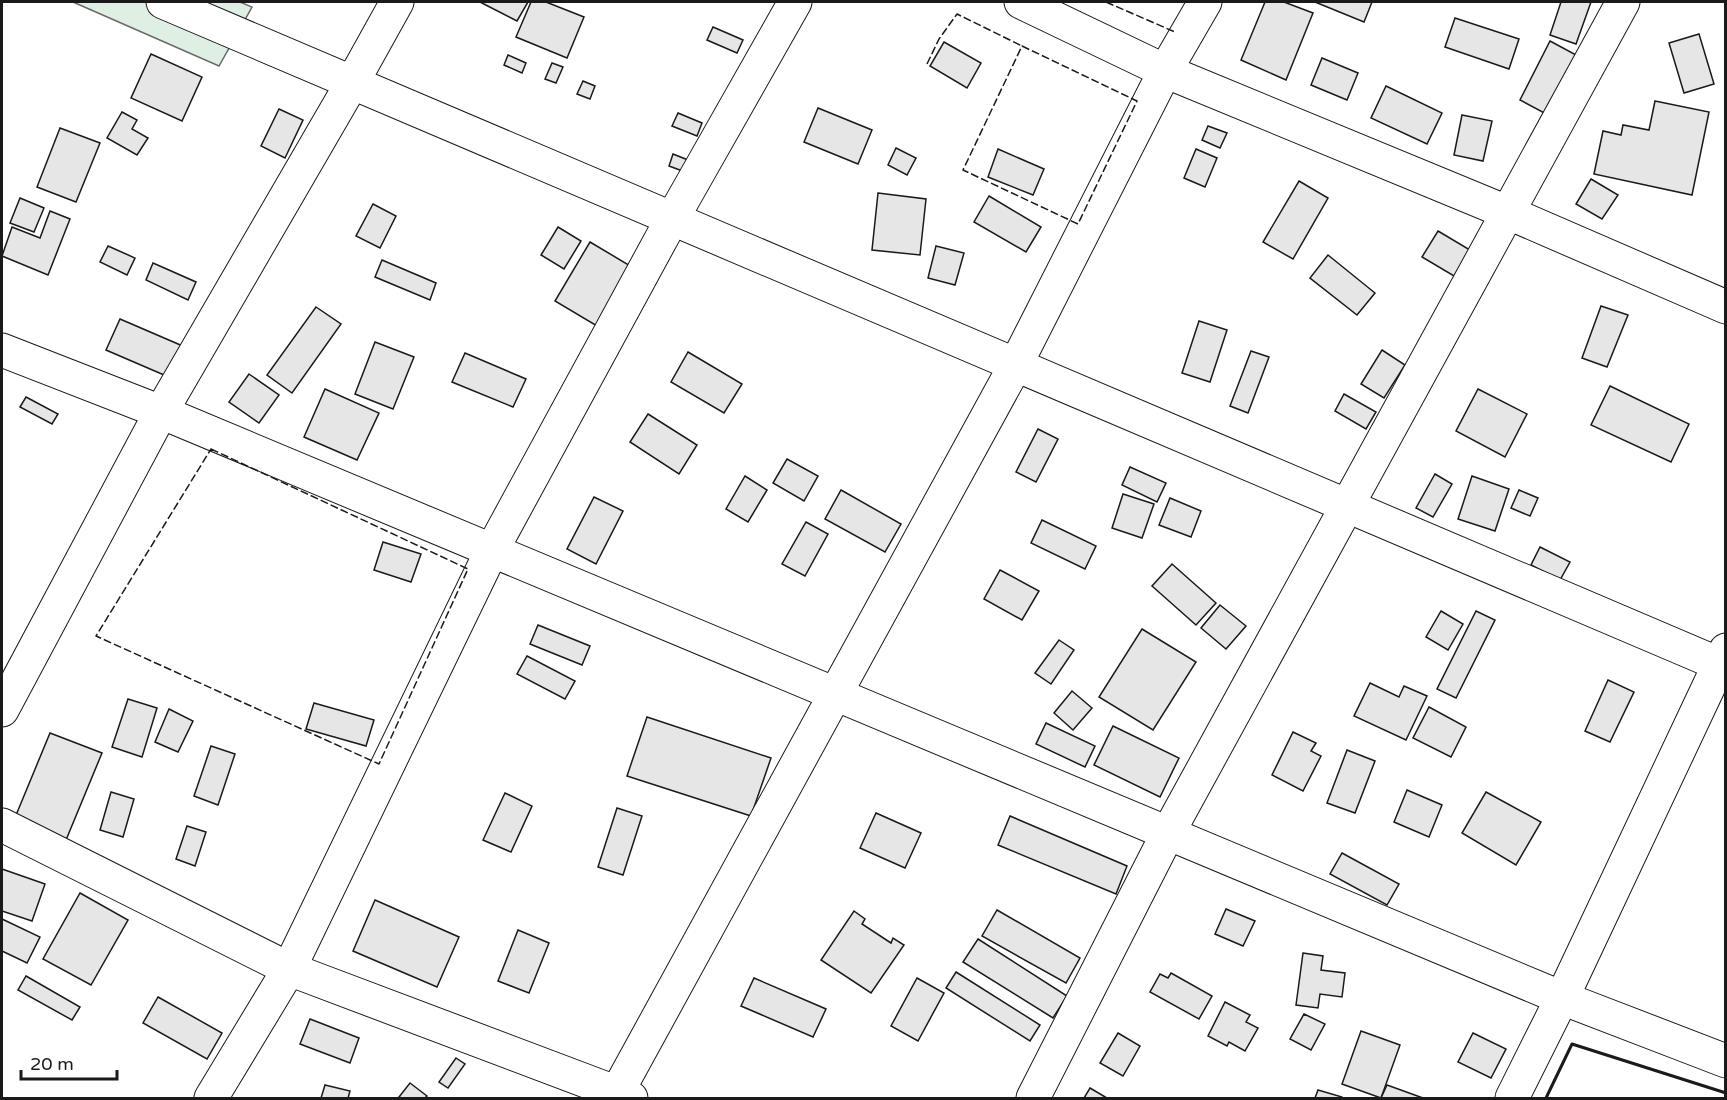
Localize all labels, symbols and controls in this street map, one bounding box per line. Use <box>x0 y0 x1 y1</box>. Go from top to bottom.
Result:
scale bar <box>21 1043 117 1081</box>
text: 20 m <box>30 1053 74 1075</box>

